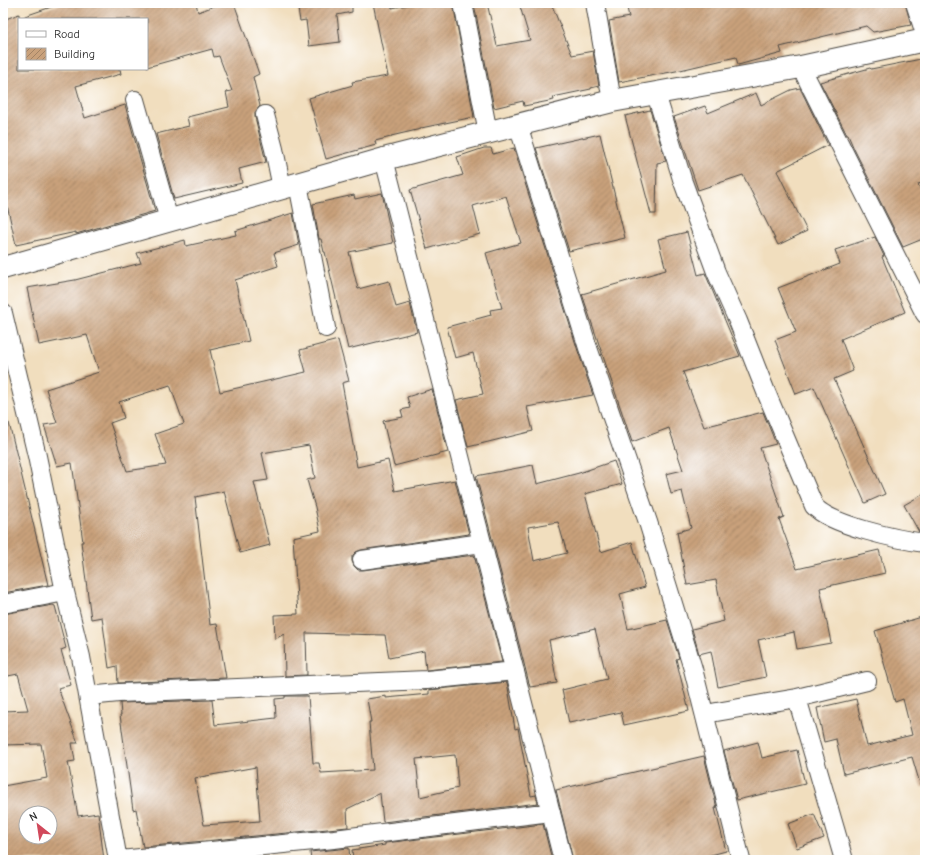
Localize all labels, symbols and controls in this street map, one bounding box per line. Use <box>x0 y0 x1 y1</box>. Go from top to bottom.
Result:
legend <box>18 18 148 70</box>
text: Road <box>54 27 80 41</box>
text: Building <box>54 47 95 61</box>
north arrow <box>18 805 58 845</box>
text: N <box>27 809 40 824</box>

